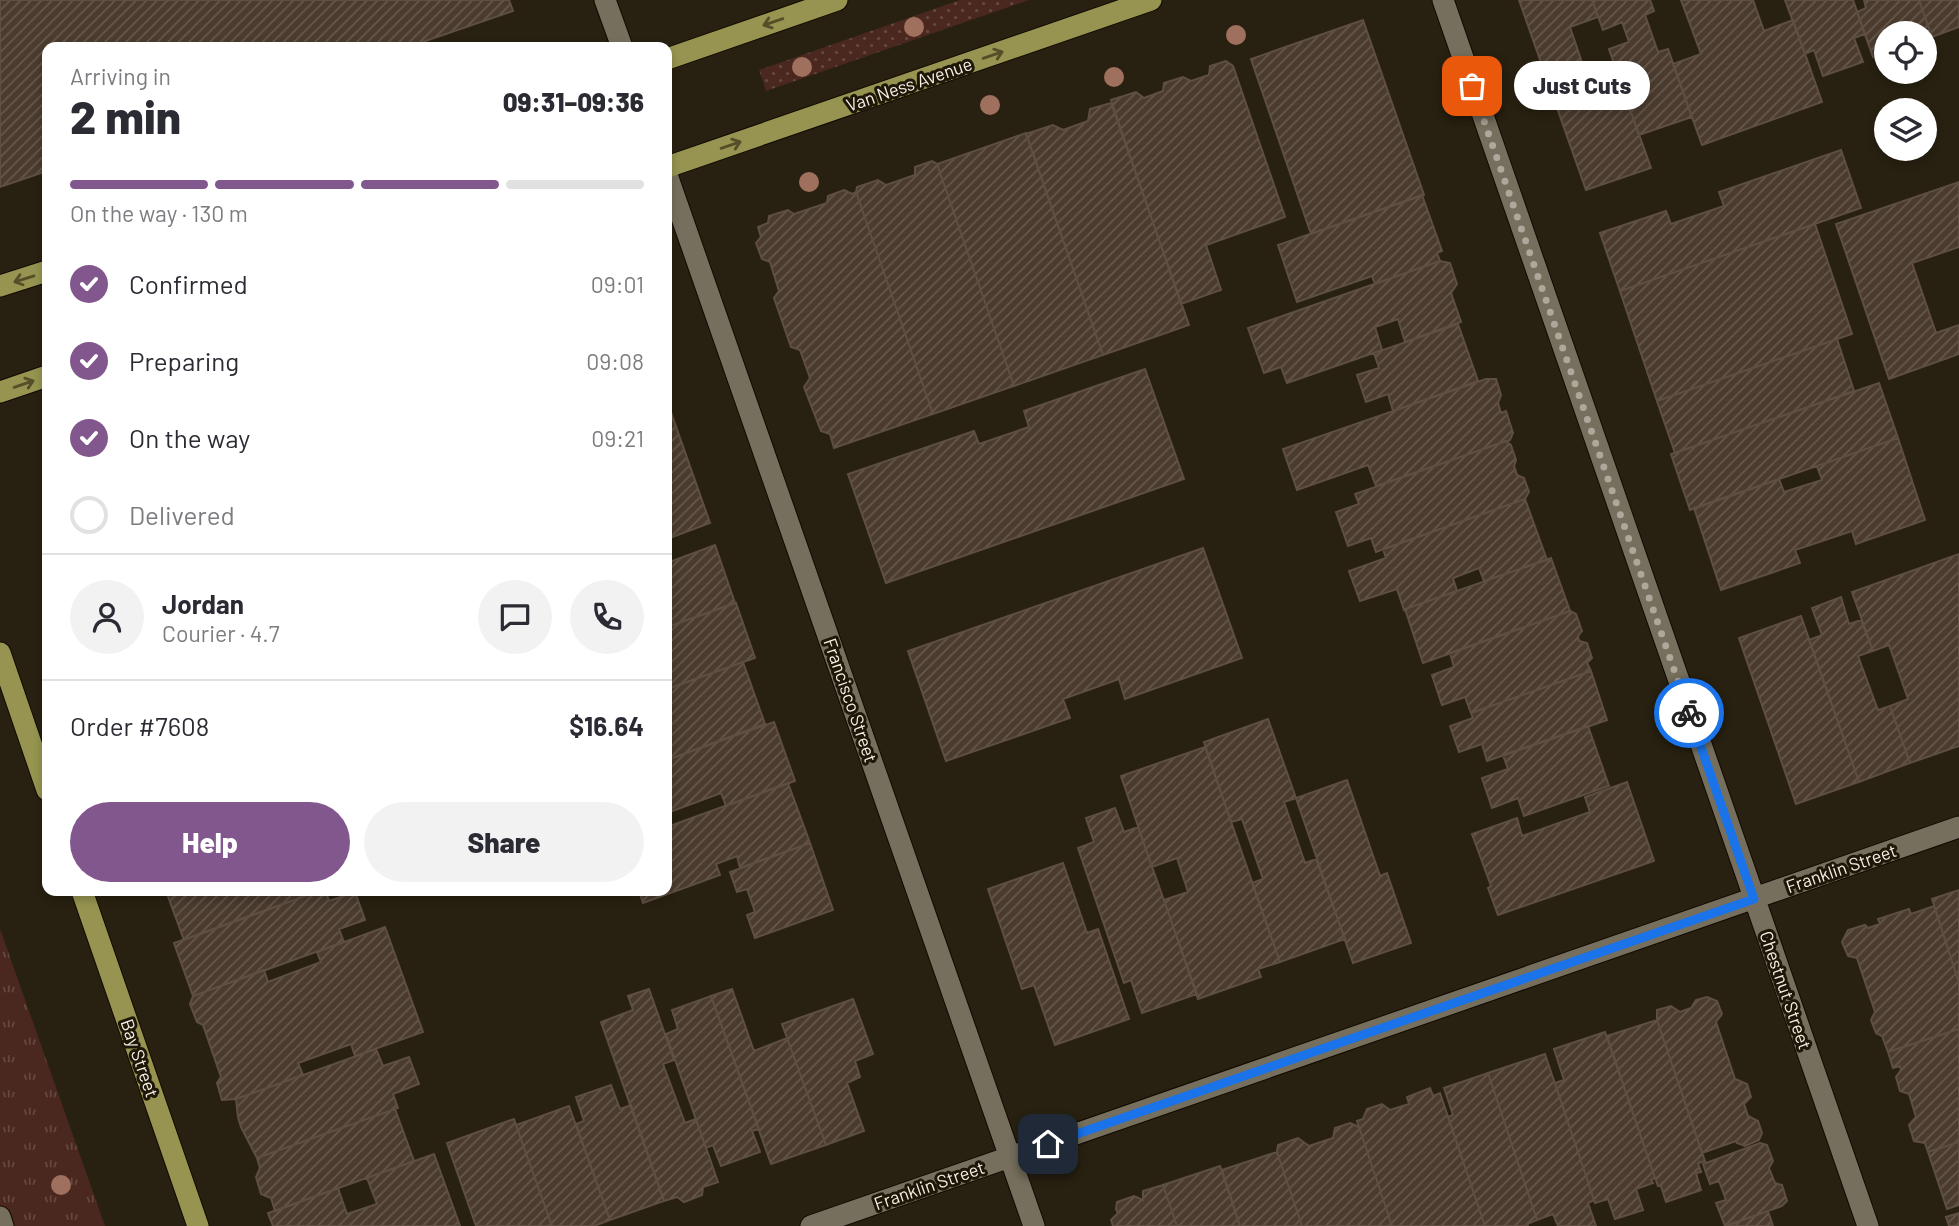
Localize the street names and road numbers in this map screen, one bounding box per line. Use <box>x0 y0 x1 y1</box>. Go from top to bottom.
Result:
street label: Van Ness Avenue <box>843 52 975 116</box>
street label: Francisco Street <box>819 635 883 765</box>
street label: Franklin Street <box>1783 839 1899 897</box>
street label: Chestnut Street <box>1755 928 1817 1052</box>
street label: Bay Street <box>116 1016 164 1100</box>
street label: Franklin Street <box>871 1156 987 1214</box>

